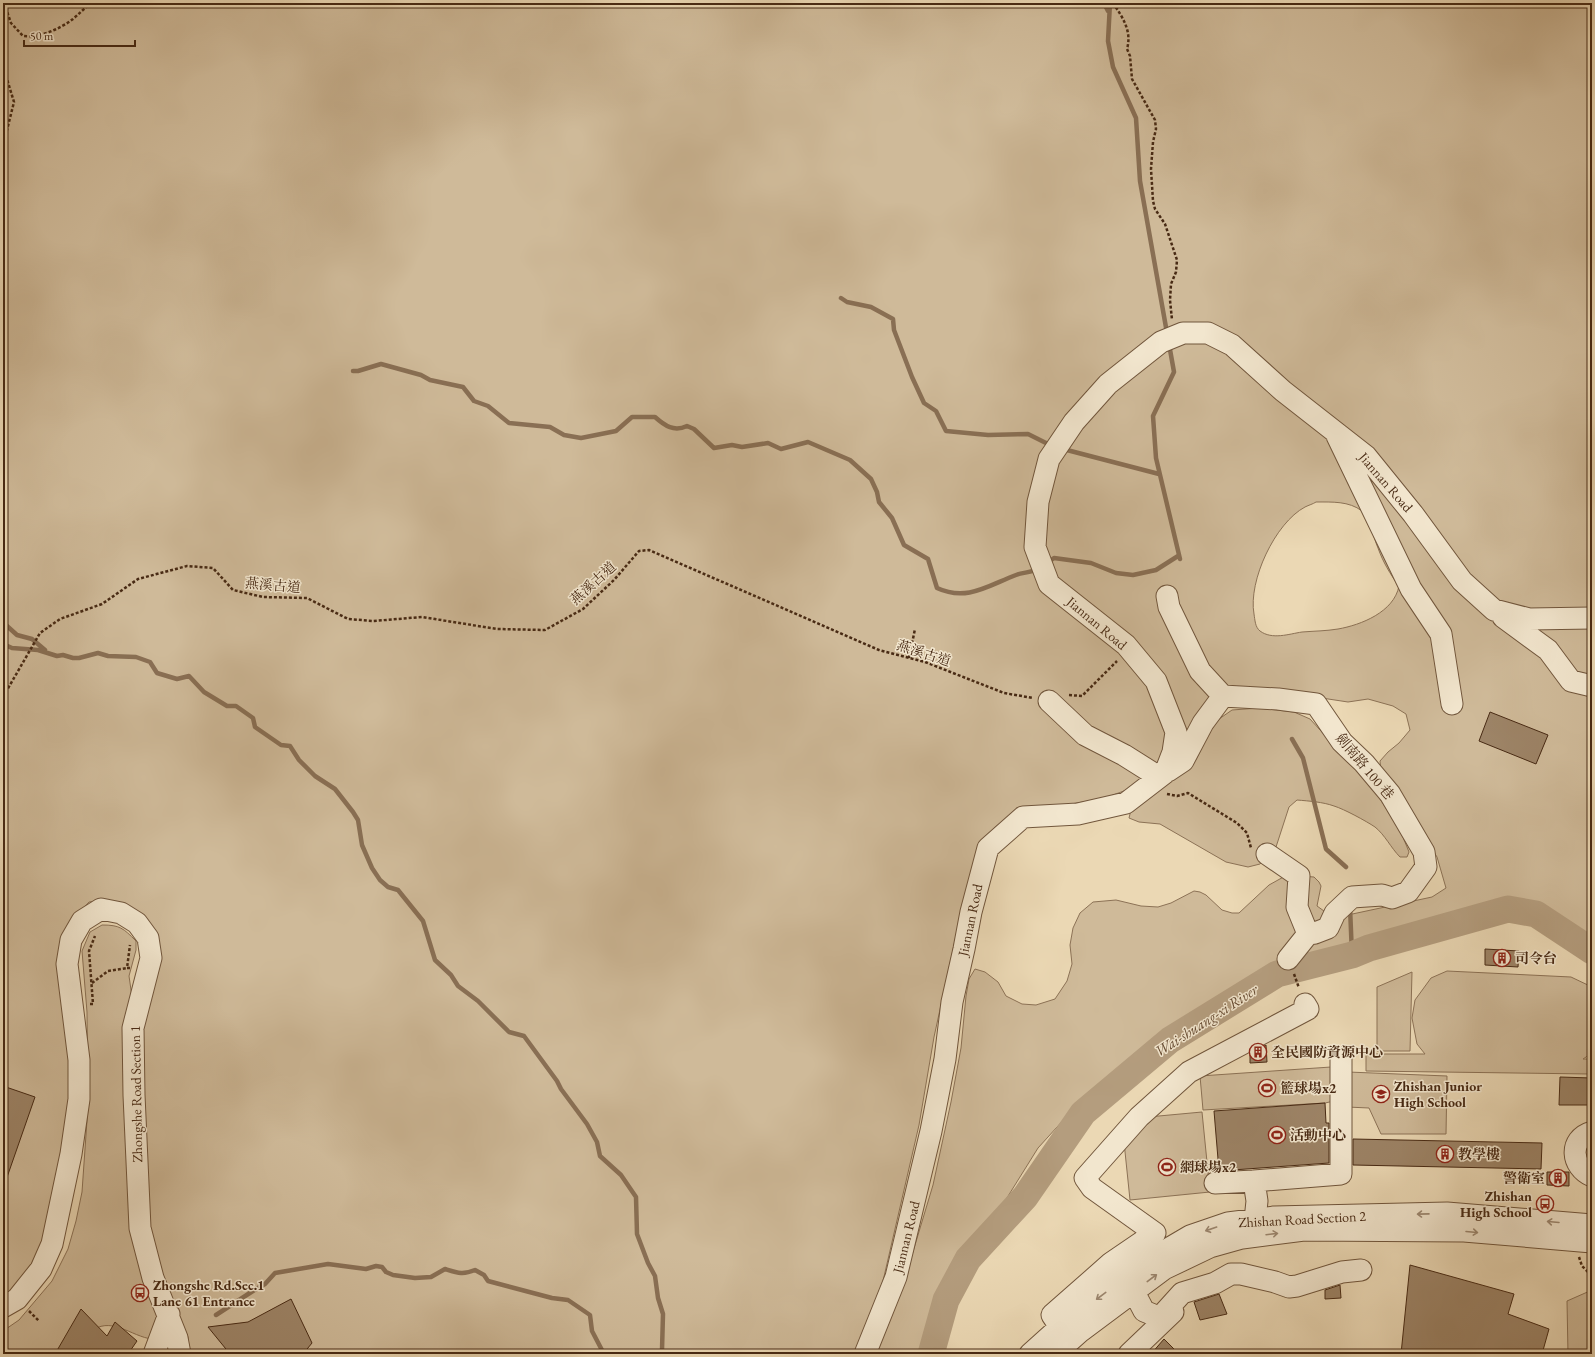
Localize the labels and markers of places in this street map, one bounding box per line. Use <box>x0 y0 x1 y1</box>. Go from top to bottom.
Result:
building icon: 司令台 <box>1492 948 1512 968</box>
place label: 司令台 <box>1515 949 1557 967</box>
building icon: 全民國防資源中心 <box>1248 1042 1268 1062</box>
place label: 全民國防資源中心 <box>1271 1043 1383 1061</box>
place label: Zhishan Junior High School <box>1394 1077 1482 1111</box>
sports icon: 籃球場x2 <box>1257 1078 1277 1098</box>
place label: 籃球場x2 <box>1280 1079 1337 1097</box>
school or university icon: Zhishan Junior High School <box>1371 1084 1391 1104</box>
sports icon: 活動中心 <box>1267 1125 1287 1145</box>
place label: 活動中心 <box>1290 1126 1346 1144</box>
building icon: 教學樓 <box>1435 1144 1455 1164</box>
place label: 教學樓 <box>1458 1145 1500 1163</box>
sports icon: 網球場x2 <box>1157 1157 1177 1177</box>
place label: 網球場x2 <box>1180 1158 1237 1176</box>
building icon: 警衛室 <box>1548 1168 1568 1188</box>
place label: 警衛室 <box>1503 1169 1545 1187</box>
place label: Zhishan High School <box>1460 1187 1532 1221</box>
bus stop icon: Zhishan High School <box>1535 1194 1555 1214</box>
place label: Zhongshe Rd.Sec.1 Lane 61 Entrance <box>153 1276 265 1310</box>
bus stop icon: Zhongshe Rd.Sec.1 Lane 61 Entrance <box>130 1283 150 1303</box>

